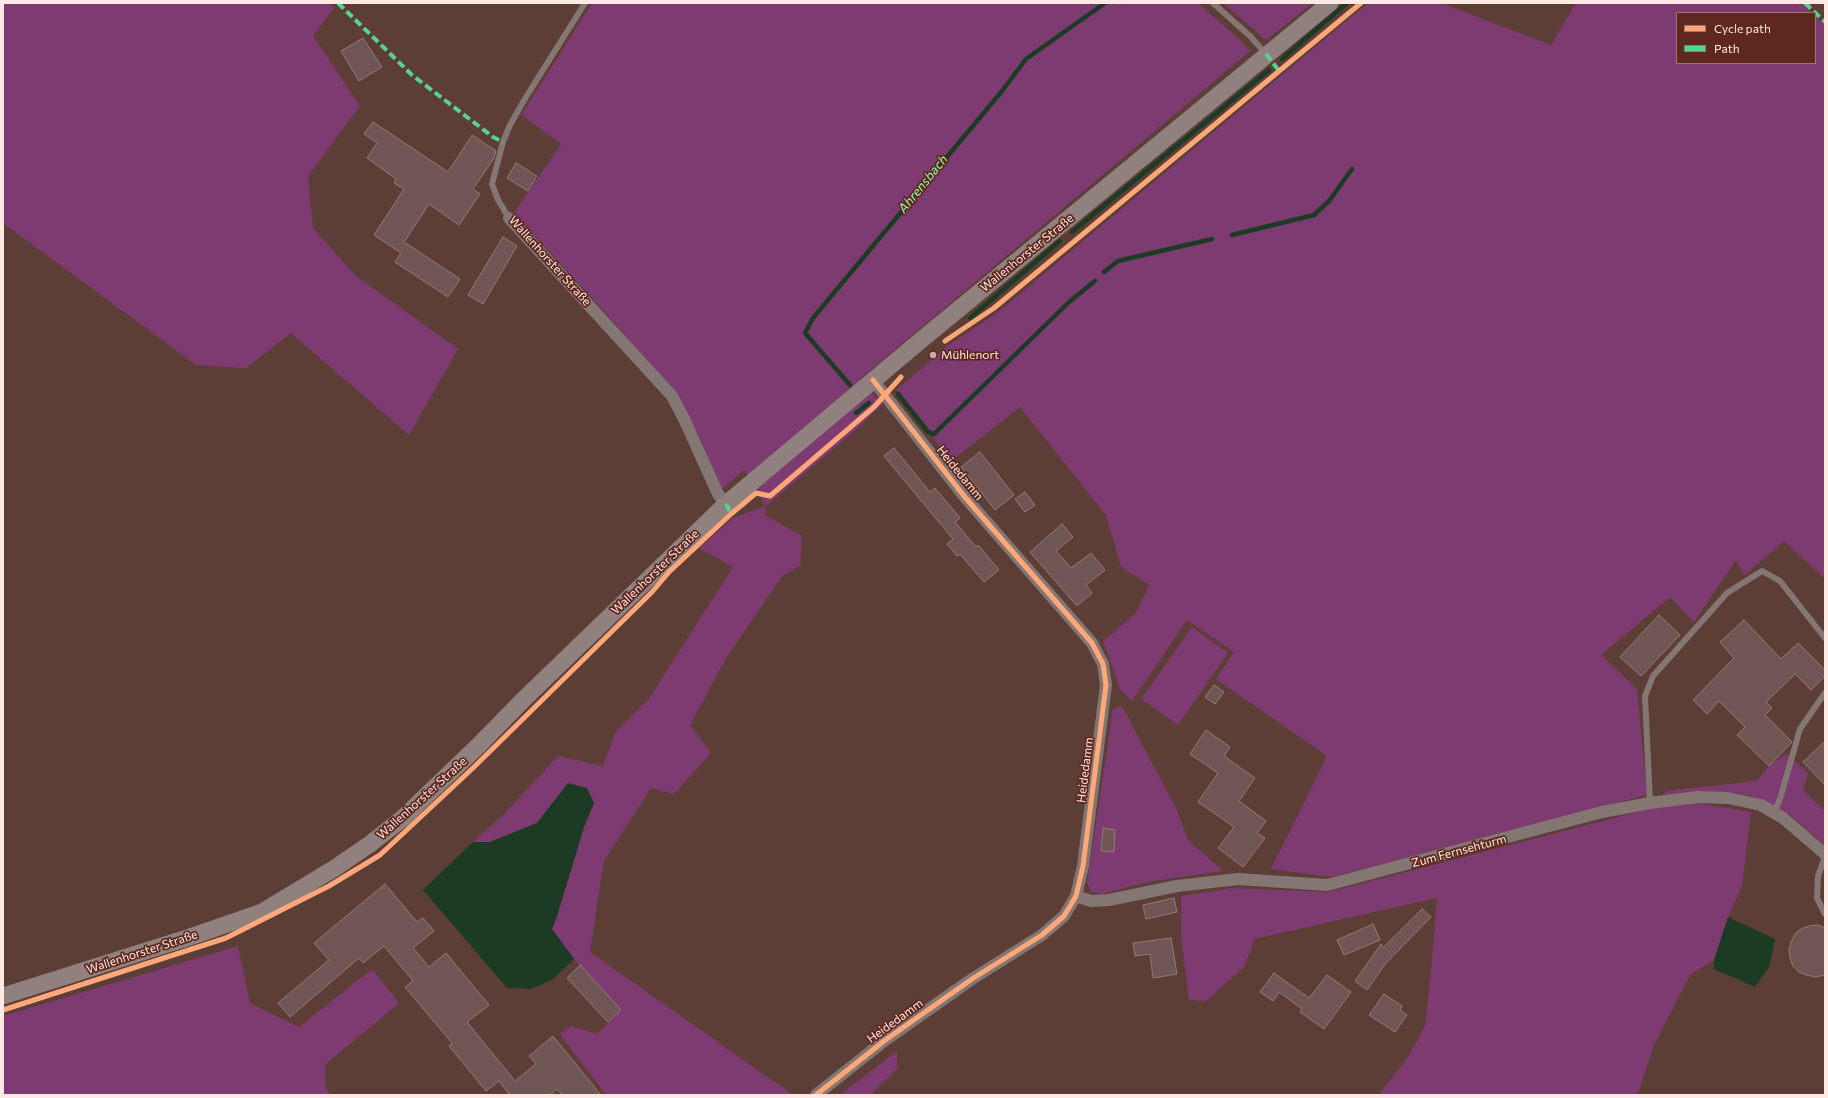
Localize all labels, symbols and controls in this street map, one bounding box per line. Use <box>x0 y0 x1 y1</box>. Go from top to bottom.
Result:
legend <box>1676 12 1816 64</box>
text: Cycle path <box>1714 21 1771 35</box>
text: Path <box>1714 41 1740 55</box>
water label: Ahrensbach <box>895 152 951 216</box>
street label: Wallenhorster Straße <box>977 211 1077 295</box>
street label: Wallenhorster Straße <box>506 213 594 309</box>
place label: Mühlenort <box>941 348 999 362</box>
marker: Mühlenort <box>928 350 938 360</box>
street label: Heidedamm <box>934 443 986 503</box>
street label: Wallenhorster Straße <box>608 527 702 617</box>
street label: Heidedamm <box>1074 736 1096 804</box>
street label: Wallenhorster Straße <box>374 754 470 842</box>
street label: Zum Fernsehturm <box>1410 831 1508 871</box>
street label: Wallenhorster Straße <box>85 927 199 977</box>
street label: Heidedamm <box>864 996 926 1046</box>

